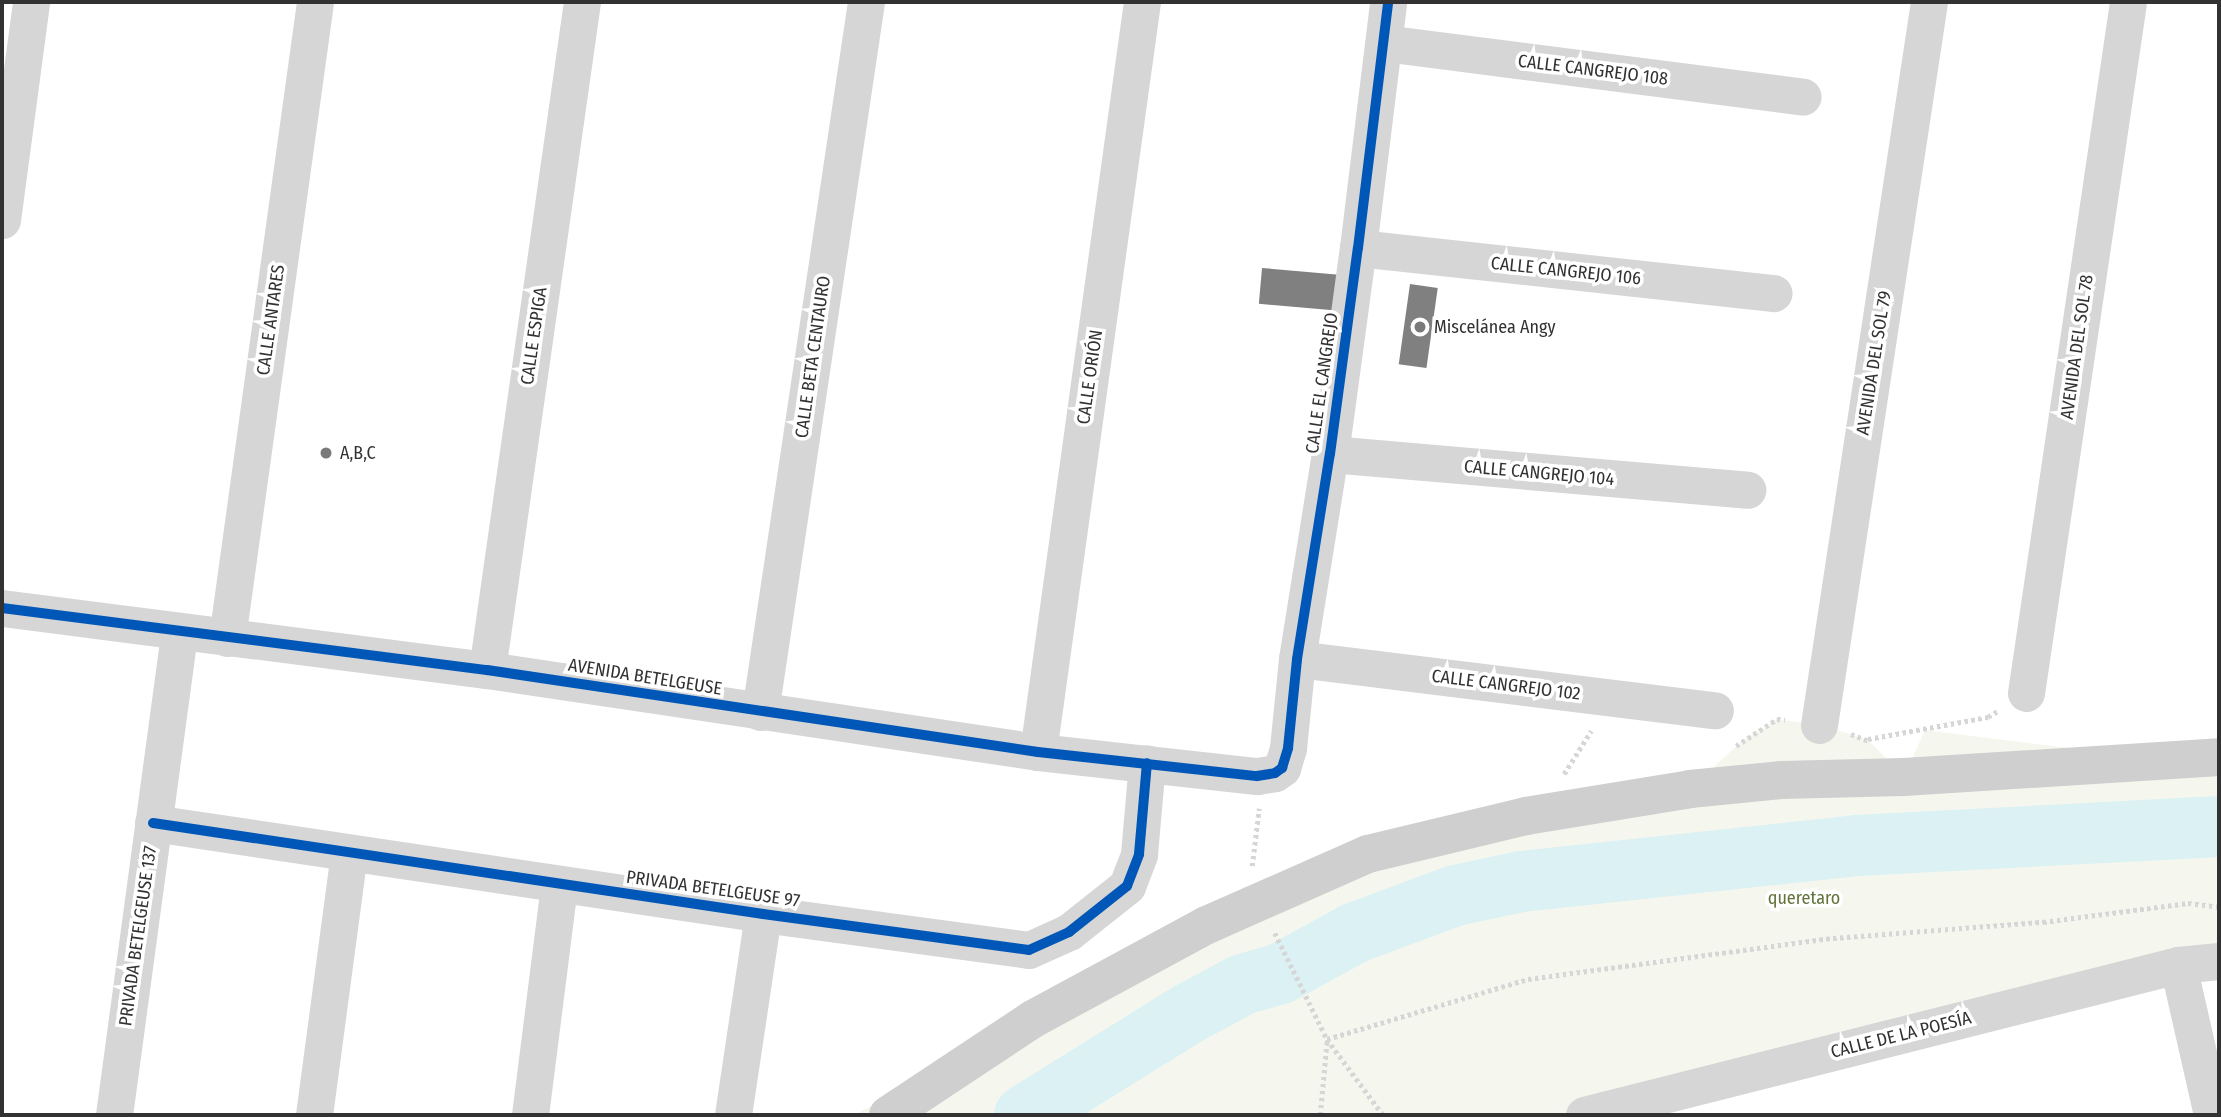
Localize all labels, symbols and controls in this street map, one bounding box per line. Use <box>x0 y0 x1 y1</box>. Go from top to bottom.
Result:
street label: CALLE CANGREJO 108 <box>1517 50 1669 90</box>
street label: CALLE CANGREJO 106 <box>1490 252 1642 290</box>
street label: CALLE ANTARES <box>253 263 289 377</box>
street label: AVENIDA DEL SOL 78 <box>2056 273 2098 421</box>
street label: CALLE BETA CENTAURO <box>791 275 835 439</box>
street label: CALLE ESPIGA <box>516 286 552 386</box>
street label: AVENIDA DEL SOL 79 <box>1852 289 1896 437</box>
street label: CALLE EL CANGREJO <box>1301 311 1343 455</box>
place label: Miscelánea Angy <box>1434 316 1555 338</box>
marker: Miscelánea Angy <box>1412 319 1428 335</box>
street label: CALLE ORIÓN <box>1073 328 1107 426</box>
place label: A,B,C <box>340 442 376 464</box>
marker: A,B,C <box>318 445 334 461</box>
street label: CALLE CANGREJO 104 <box>1463 456 1615 490</box>
street label: AVENIDA BETELGEUSE <box>567 654 723 700</box>
street label: CALLE CANGREJO 102 <box>1430 665 1582 705</box>
street label: PRIVADA BETELGEUSE 137 <box>115 845 161 1027</box>
street label: PRIVADA BETELGEUSE 97 <box>625 866 801 912</box>
park label: queretaro <box>1768 887 1840 909</box>
street label: CALLE DE LA POESÍA <box>1828 1007 1974 1063</box>

